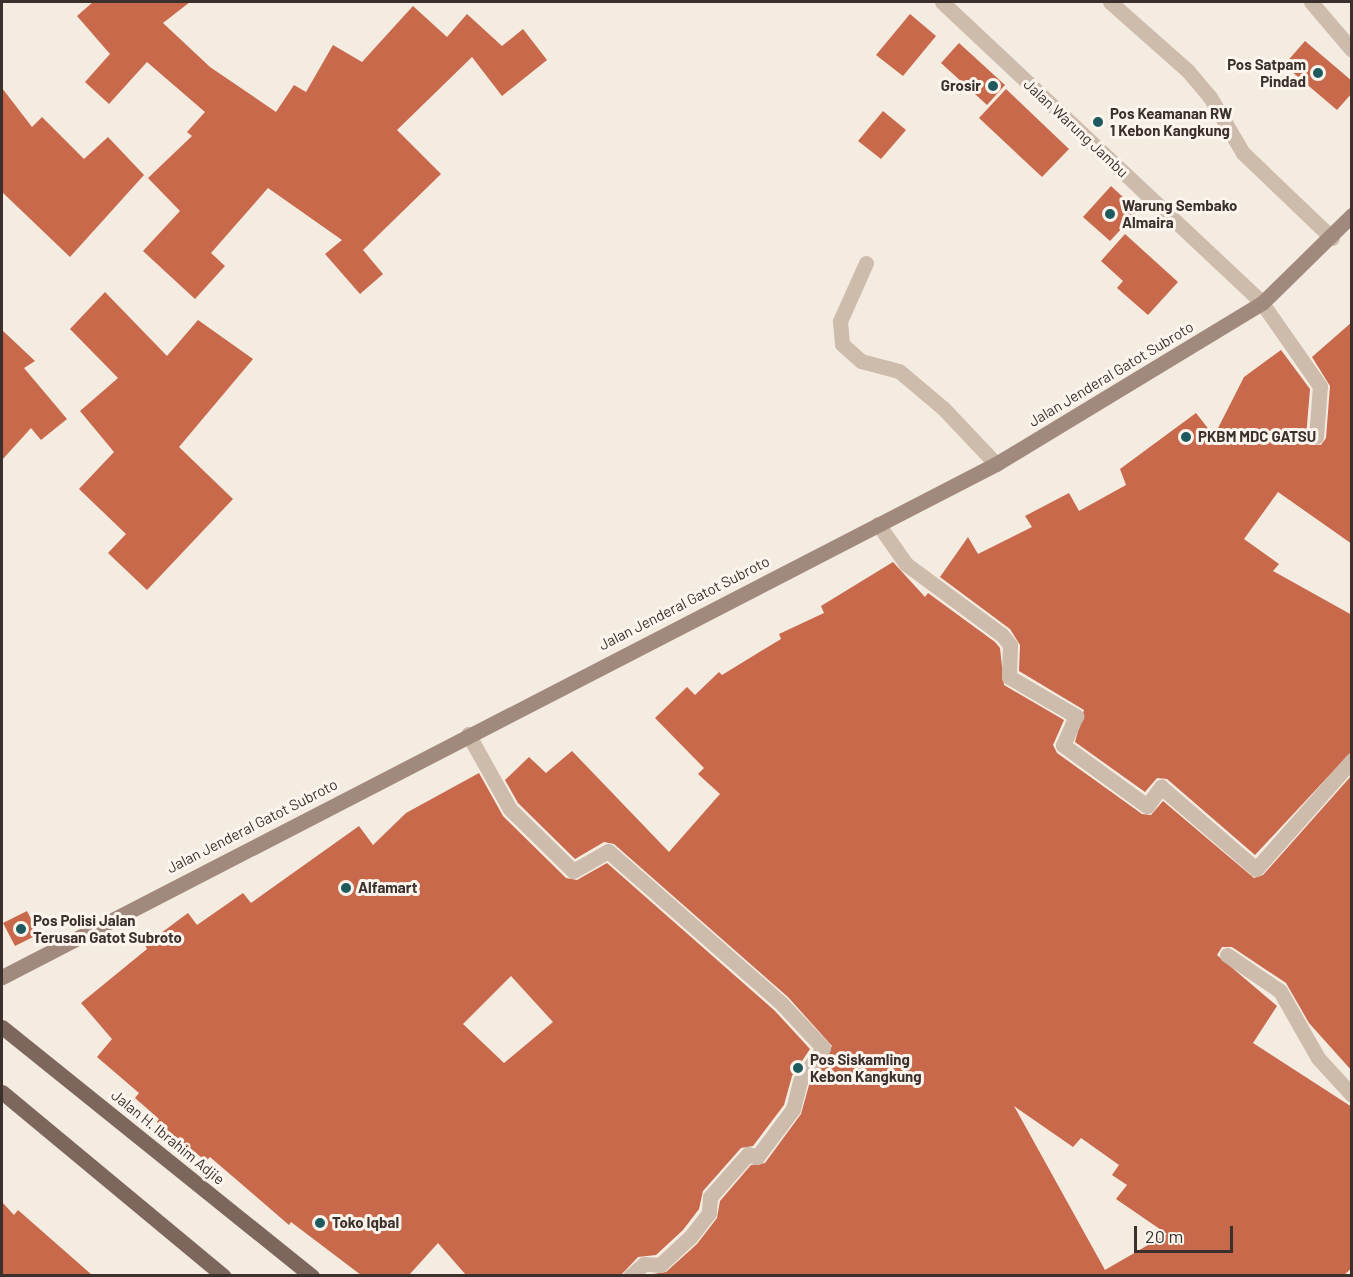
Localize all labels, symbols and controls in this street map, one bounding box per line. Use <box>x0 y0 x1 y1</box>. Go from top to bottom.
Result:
place label: Pos Satpam Pindad <box>1227 55 1306 90</box>
marker: Pos Satpam Pindad <box>1311 66 1325 80</box>
street label: Jalan Warung Jambu <box>1020 75 1132 181</box>
place label: Grosir <box>941 77 981 95</box>
marker: Grosir <box>986 79 1000 93</box>
place label: Pos Keamanan RW 1 Kebon Kangkung <box>1110 104 1232 139</box>
marker: Pos Keamanan RW 1 Kebon Kangkung <box>1091 115 1105 129</box>
place label: Warung Sembako Almaira <box>1122 196 1237 231</box>
marker: Warung Sembako Almaira <box>1103 207 1117 221</box>
street label: Jalan Jenderal Gatot Subroto <box>1025 318 1197 430</box>
place label: PKBM MDC GATSU <box>1198 428 1316 446</box>
marker: PKBM MDC GATSU <box>1179 430 1193 444</box>
street label: Jalan Jenderal Gatot Subroto <box>596 552 772 654</box>
street label: Jalan Jenderal Gatot Subroto <box>164 775 340 877</box>
place label: Alfamart <box>358 879 417 897</box>
marker: Alfamart <box>339 881 353 895</box>
place label: Pos Polisi Jalan Terusan Gatot Subroto <box>33 911 182 946</box>
marker: Pos Polisi Jalan Terusan Gatot Subroto <box>14 922 28 936</box>
place label: Pos Siskamling Kebon Kangkung <box>810 1050 922 1085</box>
marker: Pos Siskamling Kebon Kangkung <box>791 1061 805 1075</box>
street label: Jalan H. Ibrahim Adjie <box>108 1086 228 1188</box>
place label: Toko Iqbal <box>332 1214 399 1232</box>
scale bar <box>1137 1214 1236 1252</box>
marker: Toko Iqbal <box>313 1216 327 1230</box>
text: 20 m <box>1145 1225 1183 1247</box>

